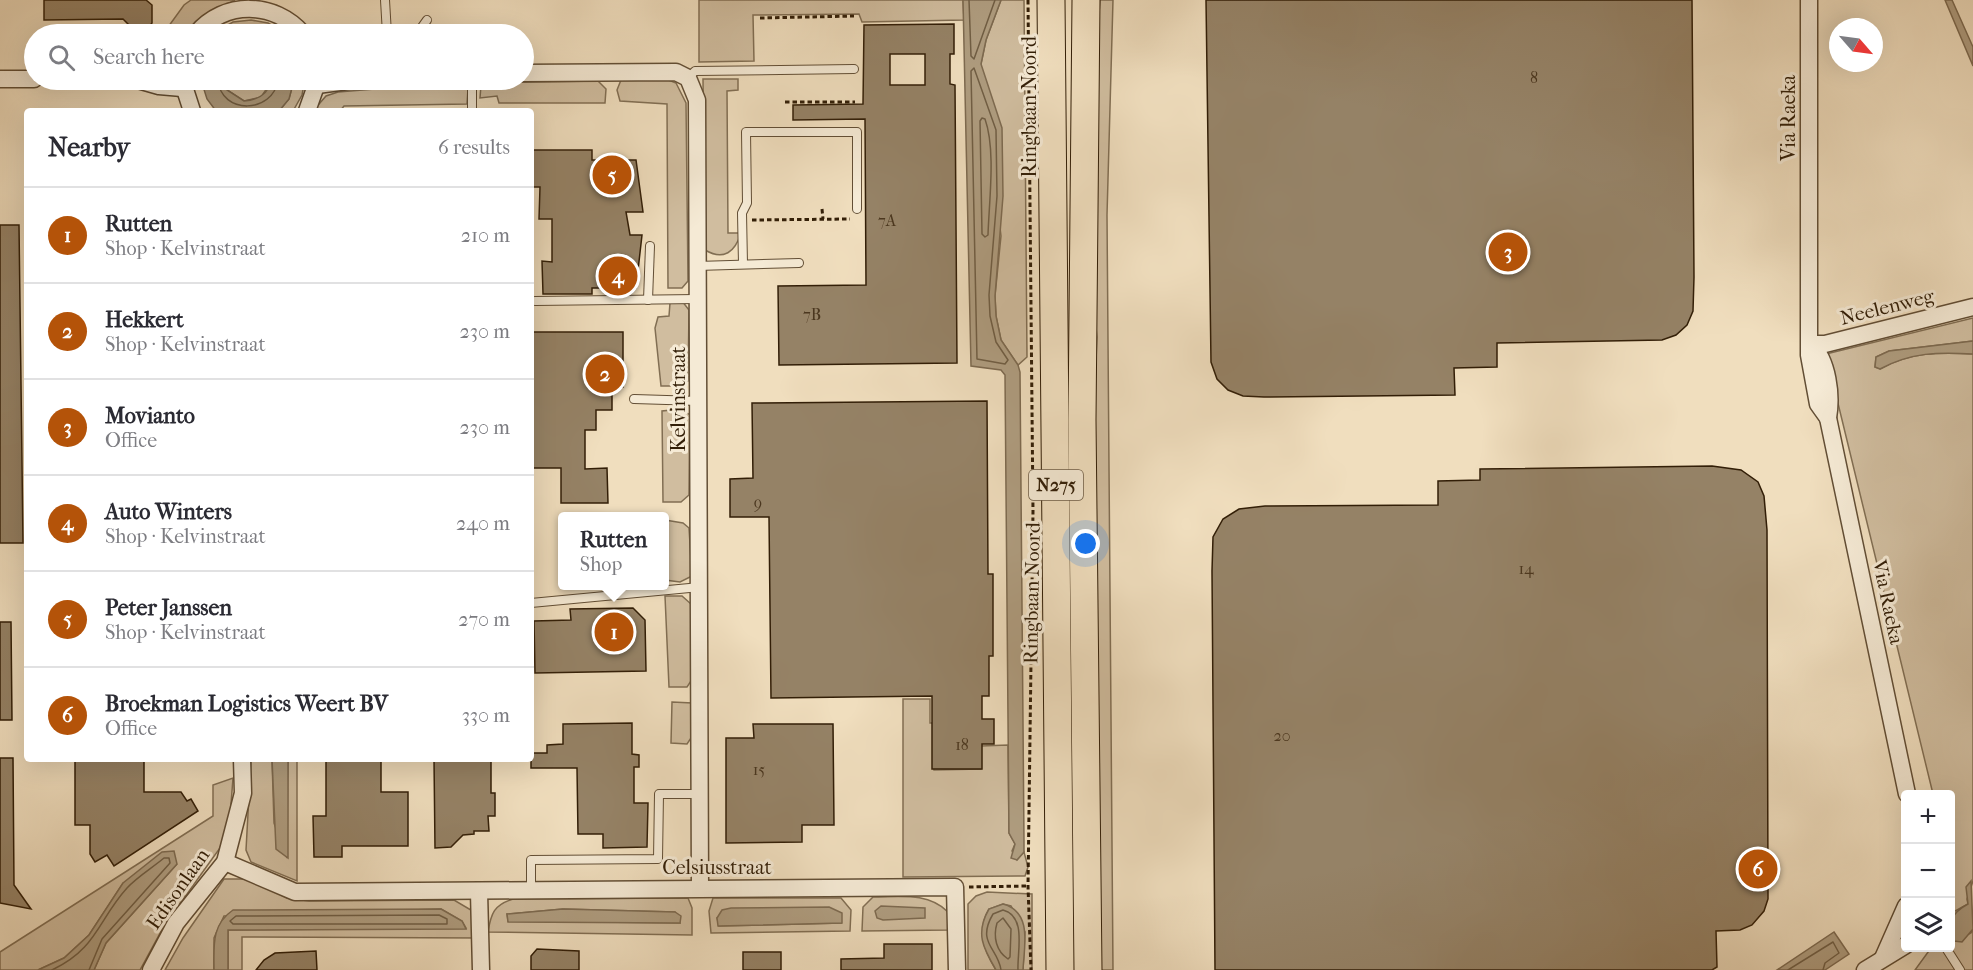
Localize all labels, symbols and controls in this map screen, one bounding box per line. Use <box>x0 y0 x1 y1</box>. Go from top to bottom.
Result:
north arrow <box>1829 18 1883 72</box>
search box <box>24 24 534 90</box>
street label: Ringbaan Noord <box>1018 35 1041 178</box>
icon: search <box>45 41 78 74</box>
text: Search here <box>93 44 205 70</box>
house number: 8 <box>1530 68 1538 87</box>
street label: Via Raeka <box>1777 74 1800 162</box>
text: Nearby <box>48 132 130 163</box>
text: 6 results <box>438 136 510 159</box>
pin: 5 <box>592 152 632 198</box>
text: Rutten <box>105 211 172 237</box>
house number: 7A <box>878 211 897 230</box>
text: 1 <box>64 224 71 247</box>
text: 210 m <box>461 224 510 247</box>
pin: 3 <box>1488 230 1528 274</box>
text: Shop · Kelvinstraat <box>105 237 266 260</box>
pin: 4 <box>598 254 638 298</box>
street label: Neelenweg <box>1838 284 1937 330</box>
house number: 7B <box>803 305 821 324</box>
text: Hekkert <box>105 307 184 333</box>
text: 2 <box>62 320 73 343</box>
text: 230 m <box>460 320 510 343</box>
text: Shop · Kelvinstraat <box>105 333 266 356</box>
street label: Kelvinstraat <box>667 346 690 452</box>
pin: 2 <box>586 352 624 397</box>
text: Movianto <box>105 403 195 429</box>
text: 3 <box>63 416 72 439</box>
text: 230 m <box>460 416 510 439</box>
text: Office <box>105 429 157 452</box>
road number: N275 <box>1029 470 1083 500</box>
house number: 9 <box>754 493 762 512</box>
text: Auto Winters <box>105 499 232 525</box>
text: 4 <box>62 512 73 535</box>
text: 240 m <box>456 512 510 535</box>
popup <box>558 512 669 590</box>
street label: Ringbaan Noord <box>1019 521 1045 664</box>
text: Shop · Kelvinstraat <box>105 525 266 548</box>
text: Rutten <box>580 527 647 553</box>
your location <box>1071 529 1100 558</box>
text: Shop <box>580 553 622 576</box>
street label: Via Raeka <box>1868 557 1908 647</box>
house number: 14 <box>1518 559 1534 578</box>
text: Peter Janssen <box>105 595 232 621</box>
text: 5 <box>63 608 72 631</box>
text: 270 m <box>458 608 510 631</box>
pin: 1 <box>594 610 634 654</box>
text: Shop · Kelvinstraat <box>105 621 266 644</box>
text: Broekman Logistics Weert BV <box>105 691 388 717</box>
text: 6 <box>62 704 73 727</box>
text: 330 m <box>462 704 510 727</box>
text: Office <box>105 717 157 740</box>
house number: 20 <box>1273 726 1291 745</box>
house number: 18 <box>955 735 969 754</box>
house number: 15 <box>753 760 765 779</box>
map controls <box>1901 790 1955 952</box>
button: + <box>1901 790 1955 844</box>
street label: Edisonlaan <box>142 844 215 934</box>
button: − <box>1901 844 1955 898</box>
pin: 6 <box>1738 846 1778 892</box>
street label: Celsiusstraat <box>662 856 772 879</box>
button: layers <box>1901 898 1955 952</box>

